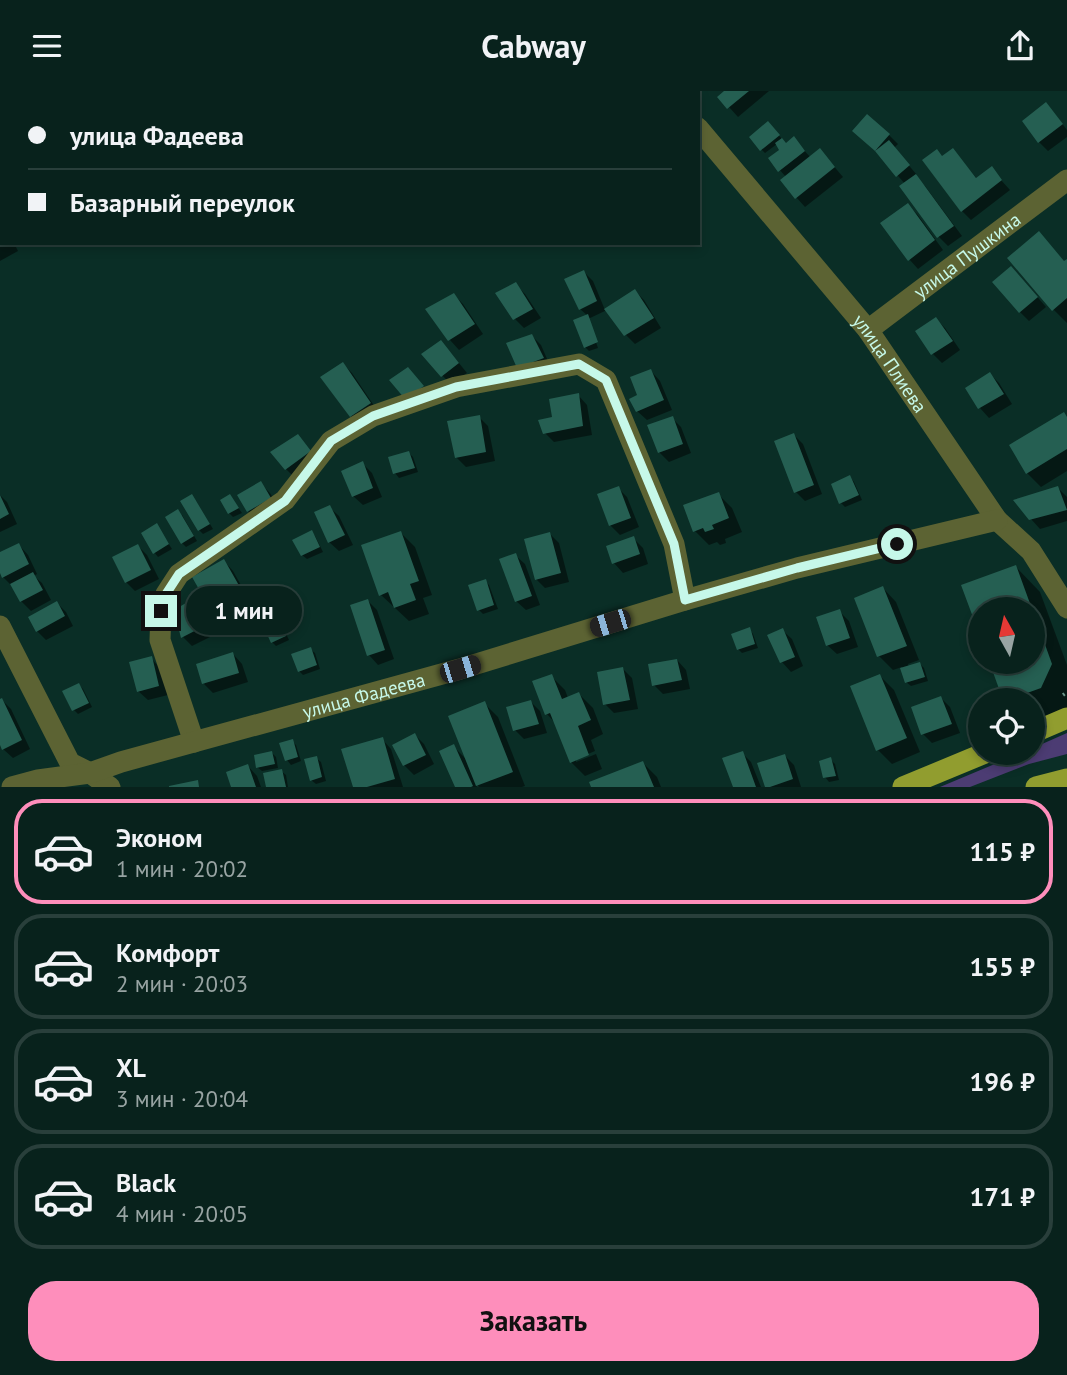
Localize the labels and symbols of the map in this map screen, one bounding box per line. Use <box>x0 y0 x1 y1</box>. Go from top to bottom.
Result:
street label: улица Пушкина <box>909 207 1025 303</box>
street label: улица Плиева <box>848 309 933 417</box>
route start <box>881 528 913 560</box>
callout: 1 мин <box>186 587 301 635</box>
route end <box>145 595 177 627</box>
north arrow <box>968 597 1045 674</box>
car <box>587 607 634 639</box>
car <box>437 653 484 685</box>
street label: улица Фадеева <box>300 667 428 724</box>

